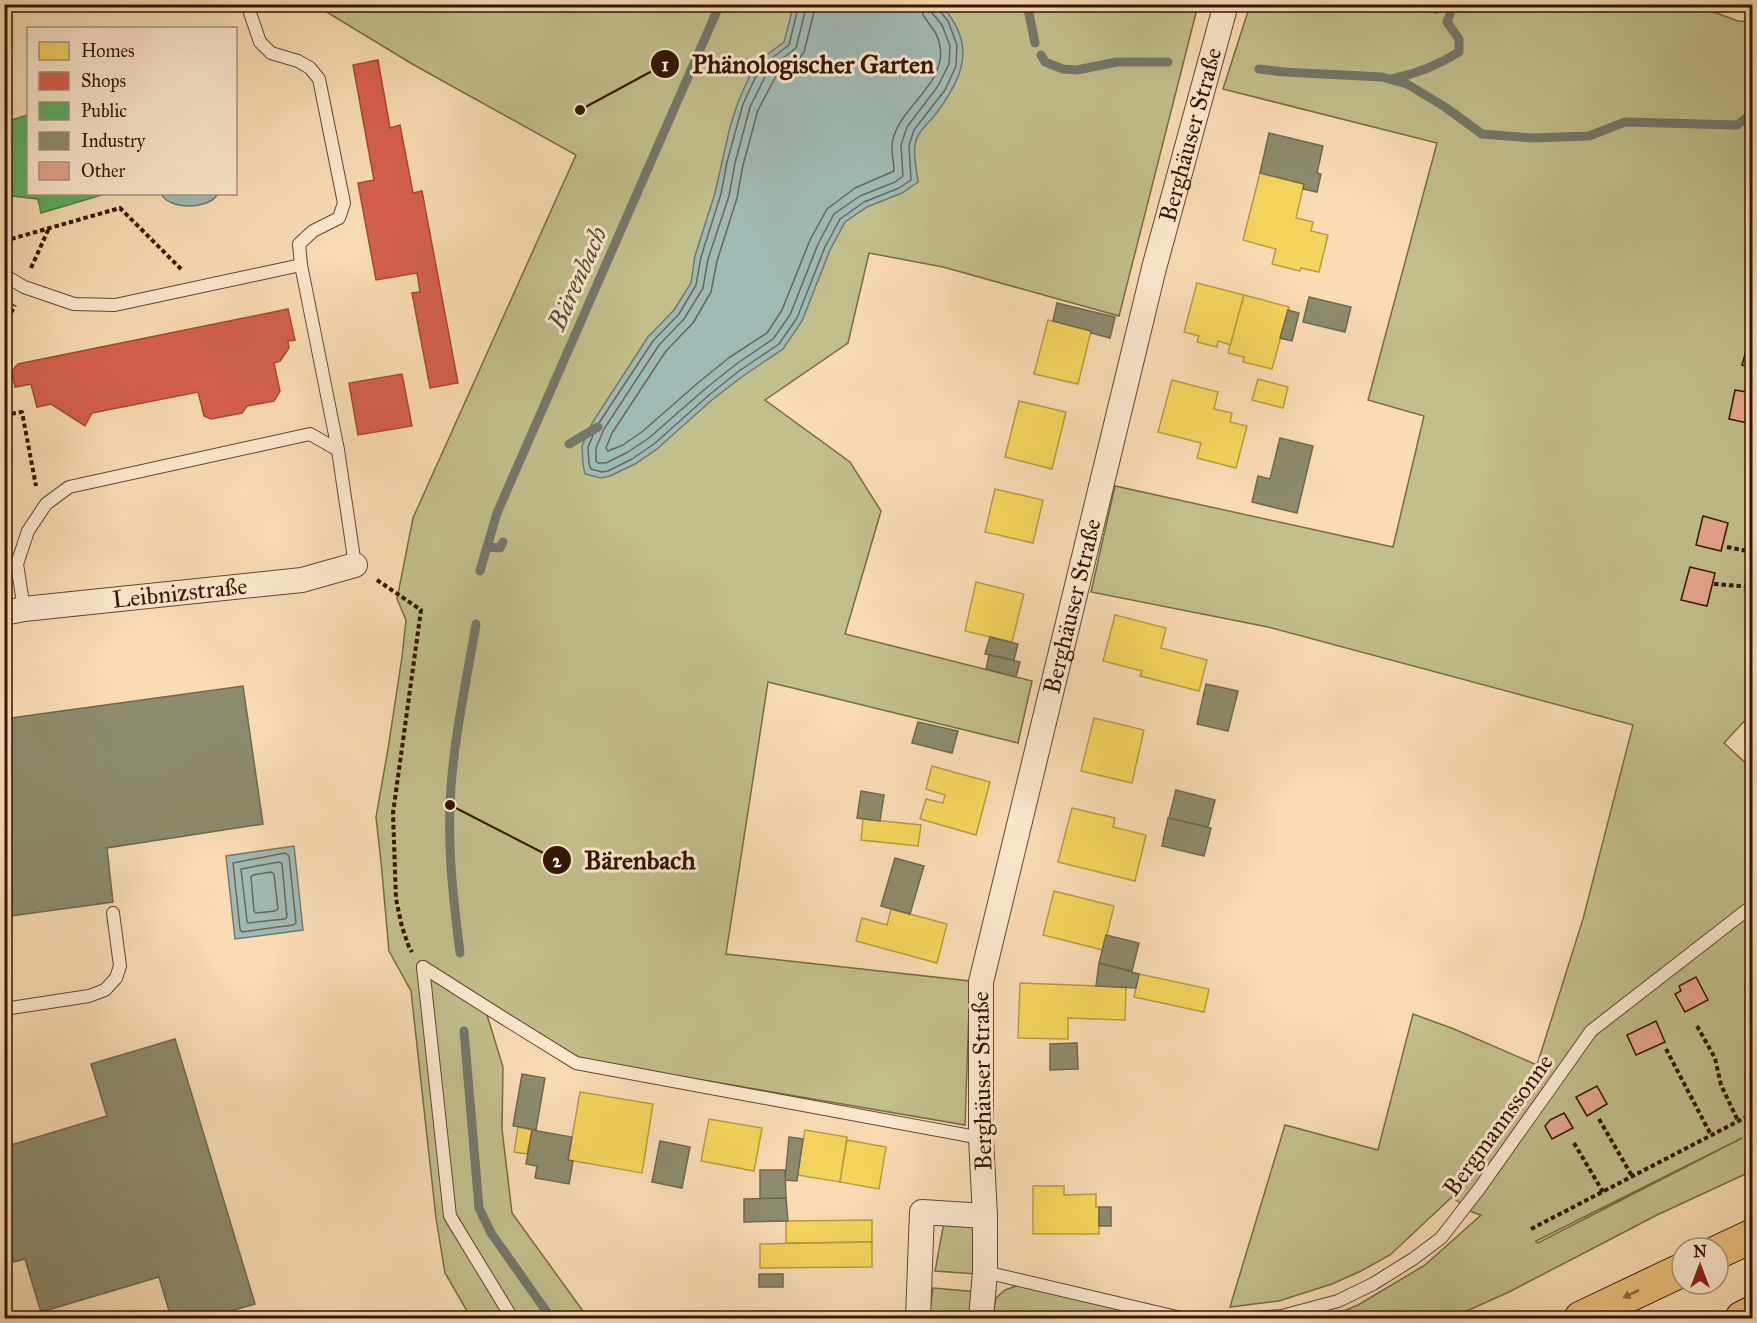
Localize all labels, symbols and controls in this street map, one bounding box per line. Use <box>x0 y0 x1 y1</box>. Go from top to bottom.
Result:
legend <box>27 27 237 195</box>
text: Homes <box>81 40 135 62</box>
callout: Phänologischer Garten <box>650 42 946 86</box>
street label: Berghäuser Straße <box>1152 44 1228 225</box>
text: Phänologischer Garten <box>692 48 934 81</box>
text: 1 <box>661 54 669 76</box>
text: Shops <box>81 70 126 92</box>
text: Public <box>81 100 127 122</box>
text: Industry <box>81 130 146 152</box>
text: Other <box>81 160 126 182</box>
water label: Bärenbach <box>540 221 614 336</box>
street label: Berghäuser Straße <box>1036 516 1108 697</box>
street label: Leibnizstraße <box>111 571 249 615</box>
callout: Bärenbach <box>542 838 707 882</box>
text: Bärenbach <box>584 844 696 876</box>
text: 2 <box>553 850 563 872</box>
street label: Berghäuser Straße <box>965 991 999 1171</box>
street label: Bergmannssonne <box>1436 1048 1560 1202</box>
north arrow <box>1670 1236 1730 1296</box>
text: N <box>1693 1242 1707 1261</box>
one-way arrow <box>1623 1289 1640 1298</box>

